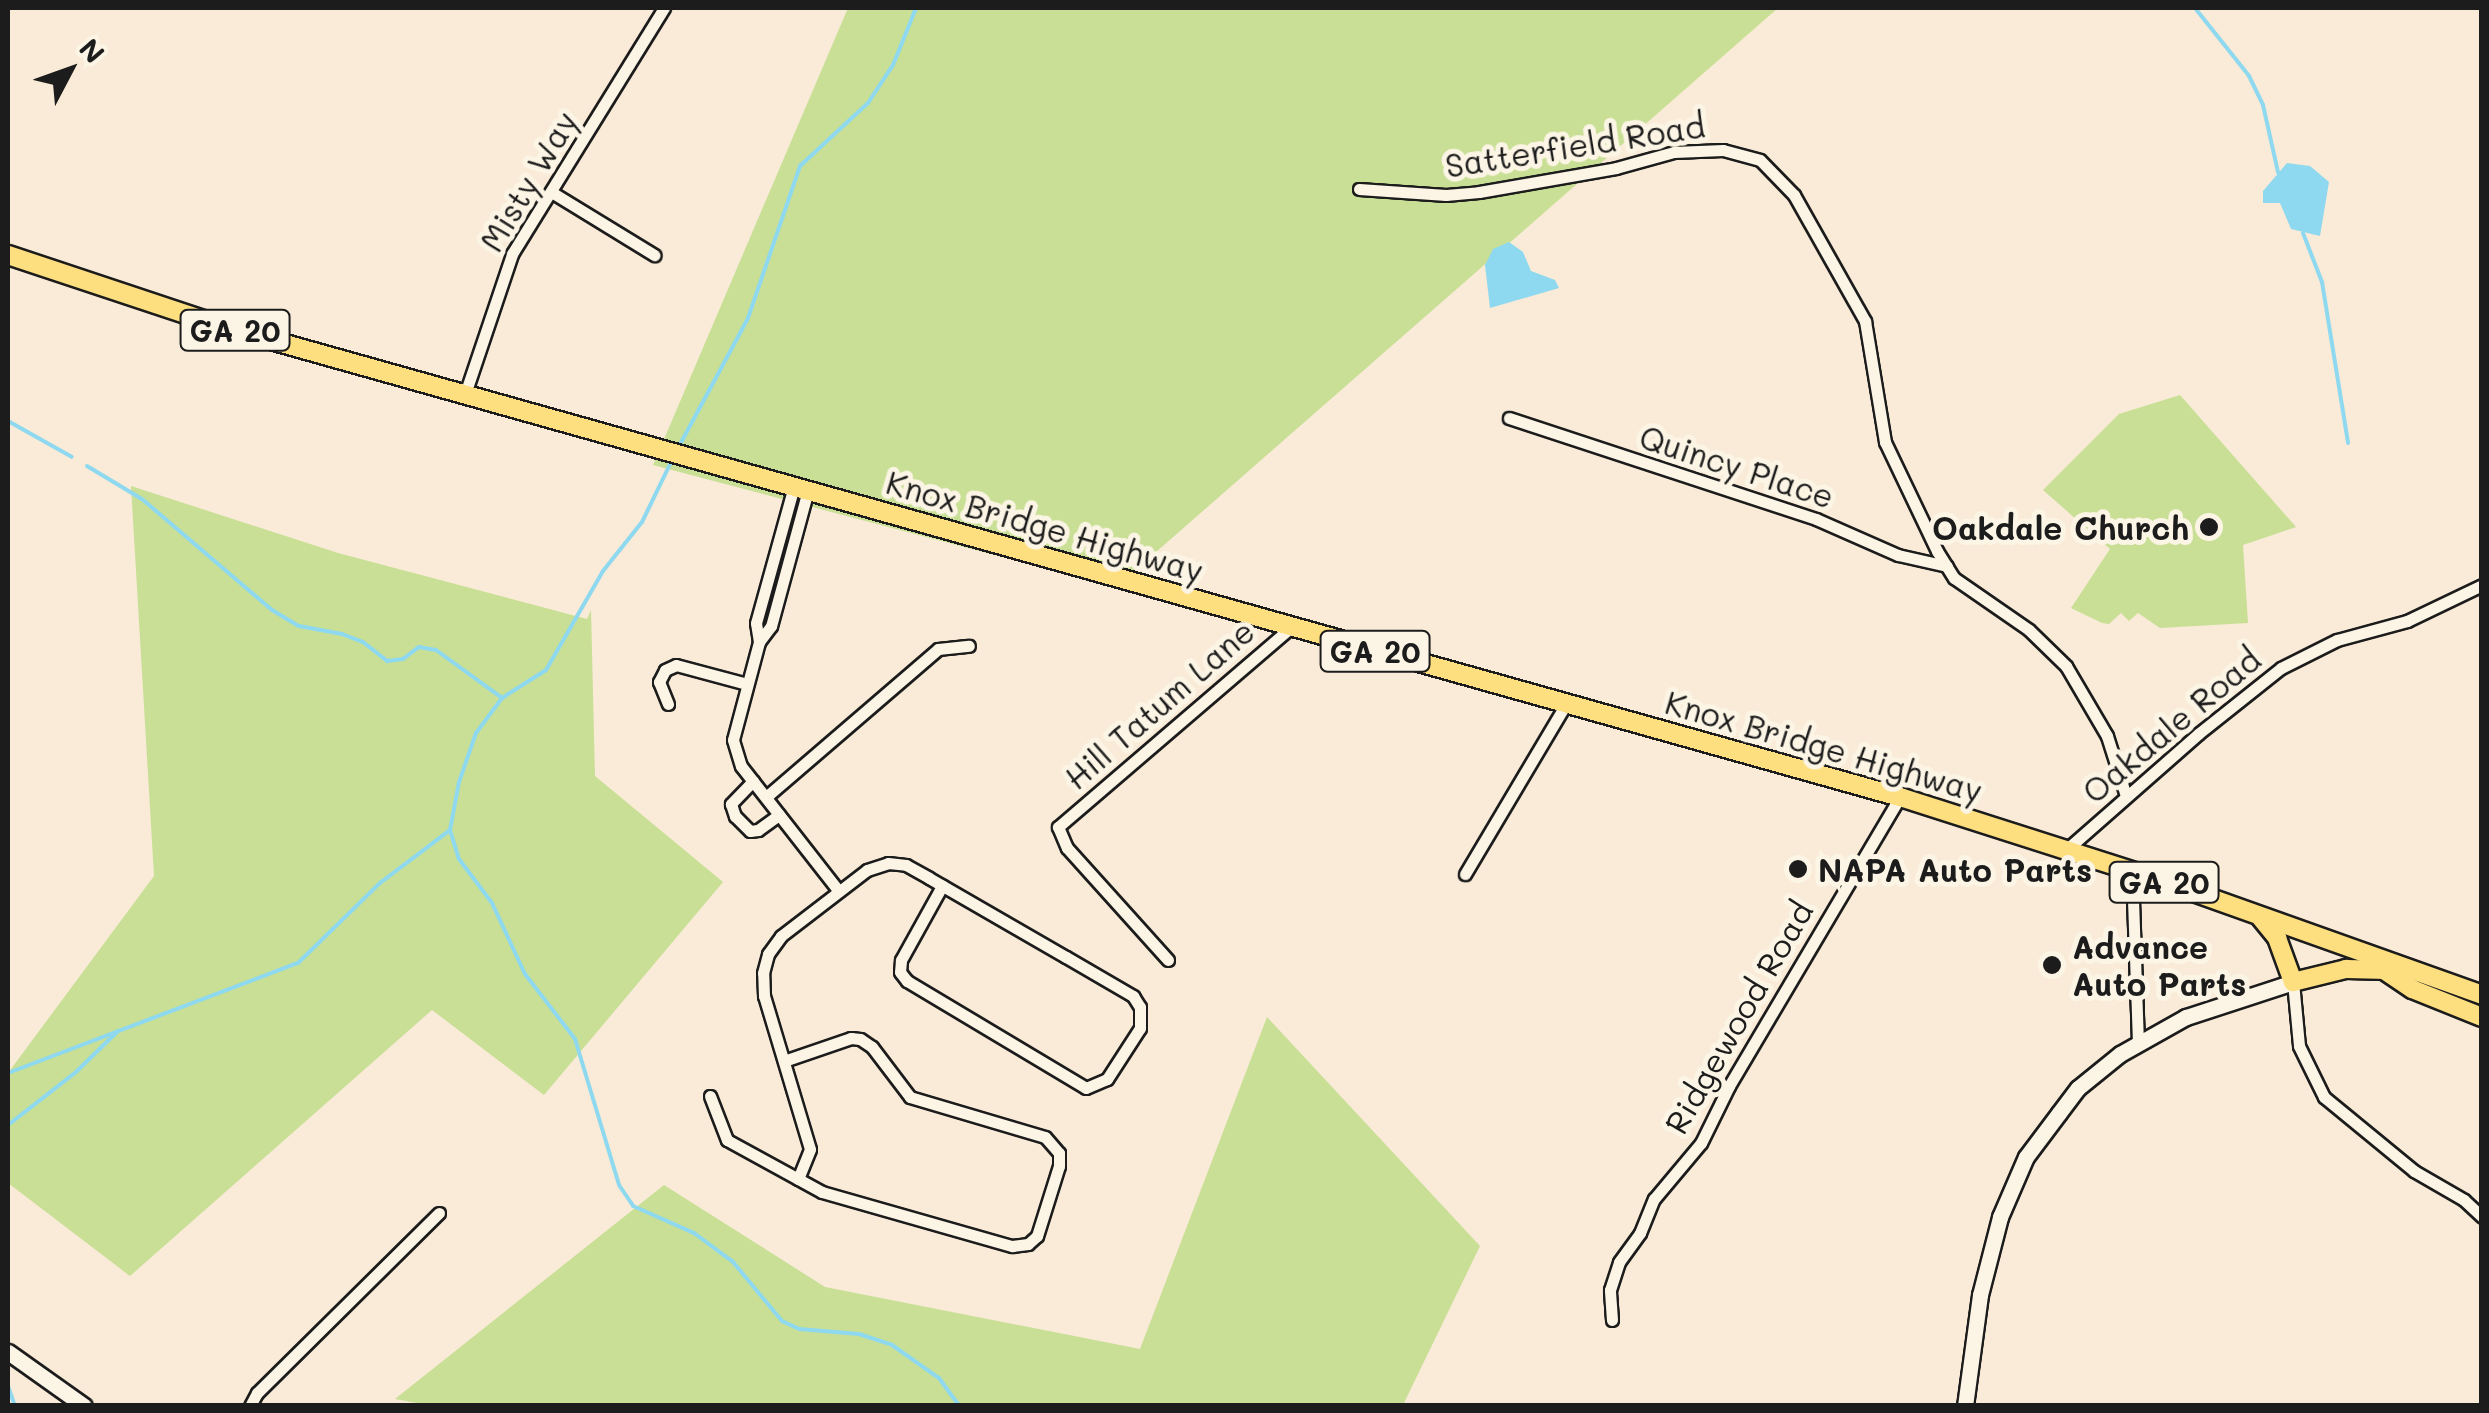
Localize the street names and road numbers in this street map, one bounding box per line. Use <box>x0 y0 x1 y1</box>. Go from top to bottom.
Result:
street label: Misty Way <box>471 104 585 258</box>
street label: Satterfield Road <box>1442 106 1708 184</box>
road number: GA 20 <box>178 305 292 355</box>
street label: Quincy Place <box>1635 417 1839 515</box>
street label: Knox Bridge Highway <box>882 462 1208 590</box>
street label: Hill Tatum Lane <box>1056 611 1262 797</box>
road number: GA 20 <box>1318 626 1432 676</box>
street label: Oakdale Road <box>2074 639 2268 811</box>
street label: Knox Bridge Highway <box>1661 682 1987 810</box>
road number: GA 20 <box>2106 857 2222 907</box>
street label: Ridgewood Road <box>1656 894 1820 1140</box>

